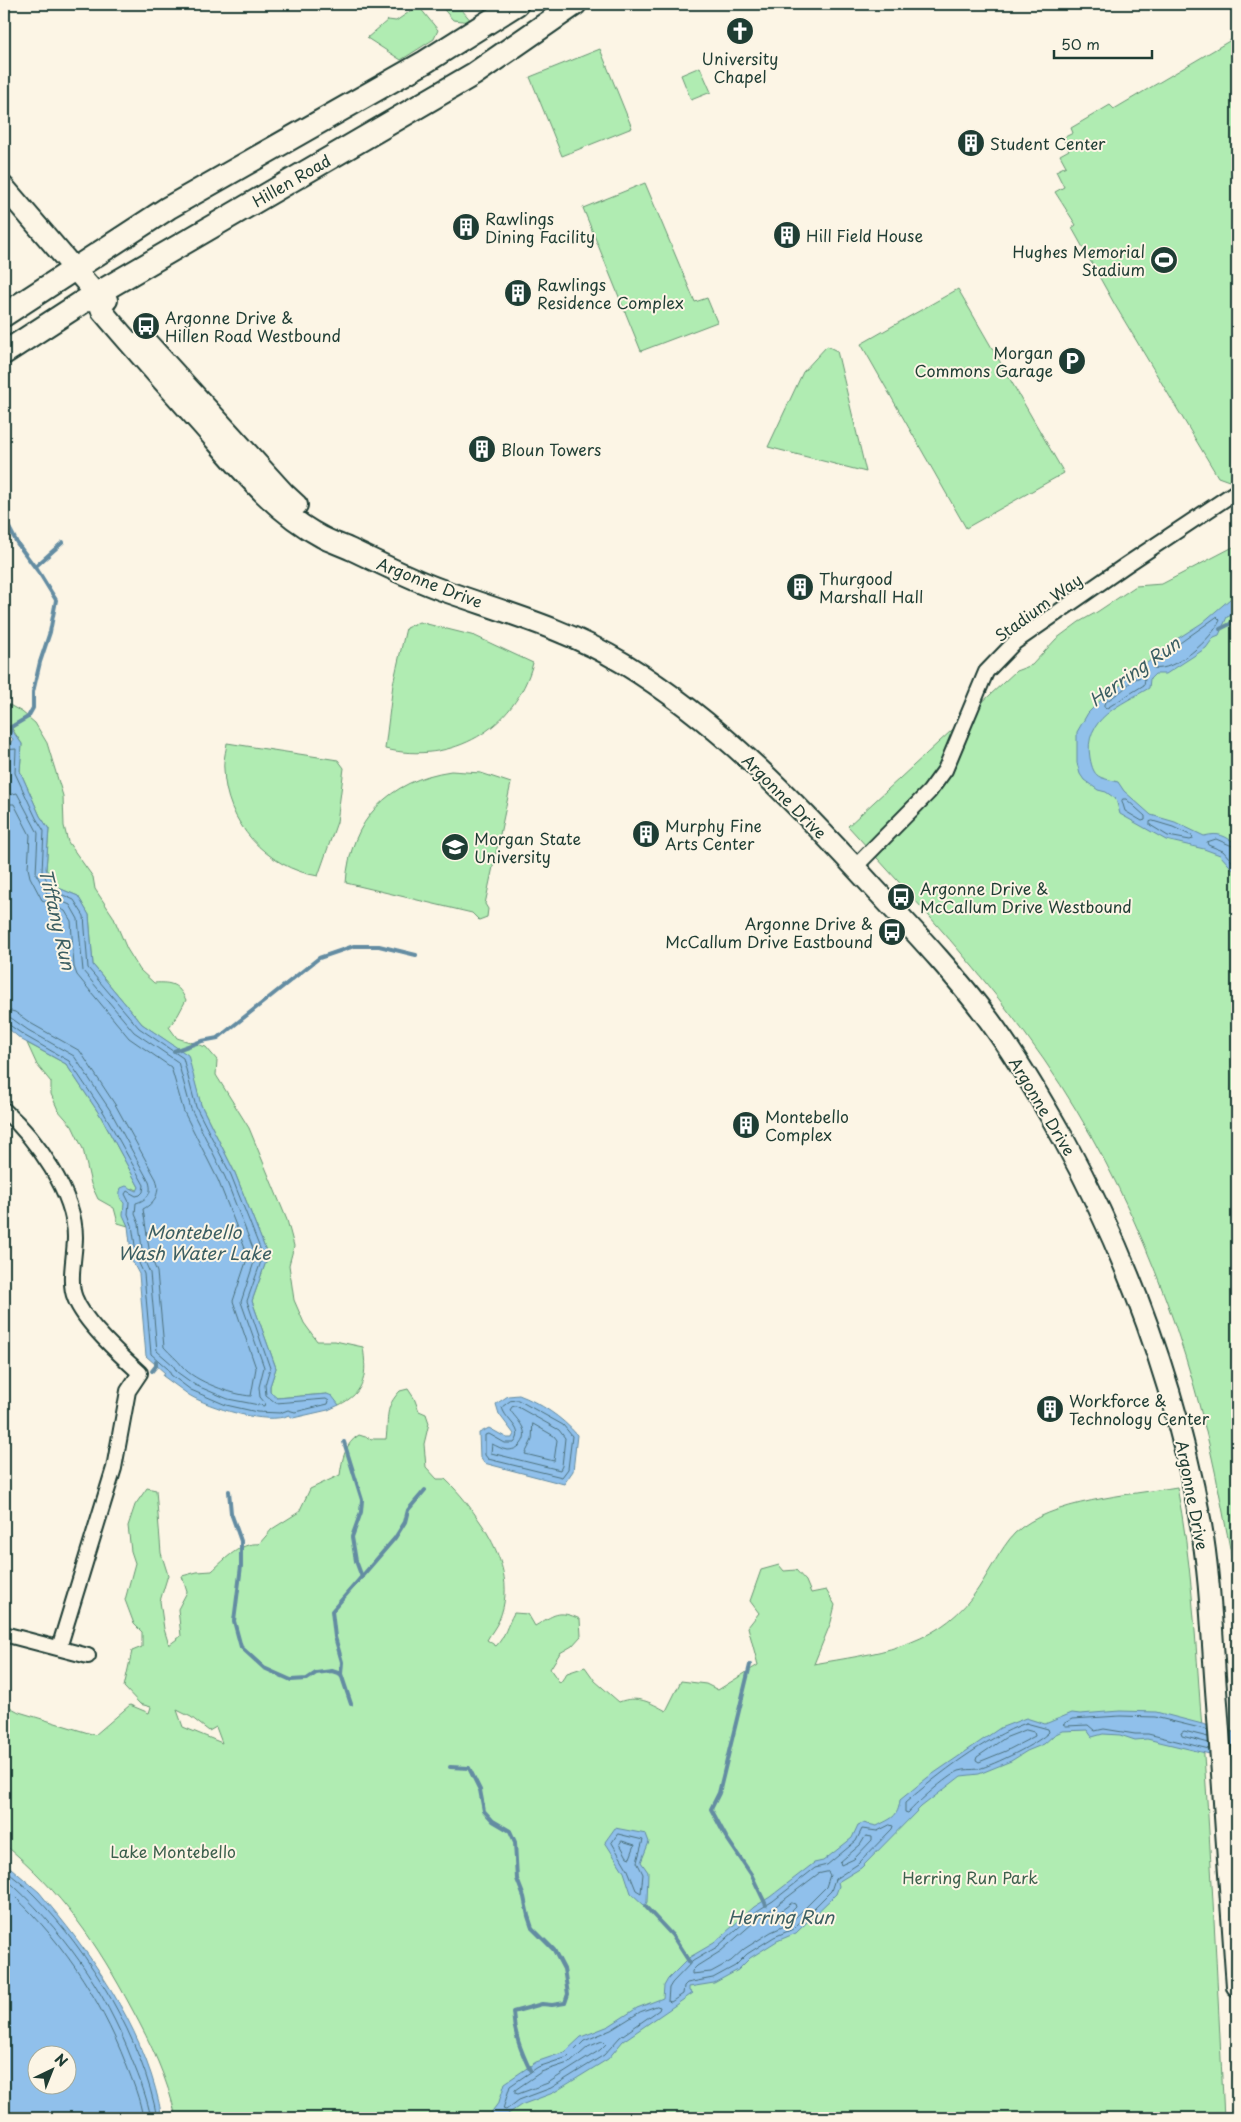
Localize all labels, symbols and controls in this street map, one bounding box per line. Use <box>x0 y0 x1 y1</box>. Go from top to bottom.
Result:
church icon: University Chapel <box>725 16 755 46</box>
scale bar <box>1054 28 1151 60</box>
text: 50 m <box>1061 32 1100 55</box>
place label: University Chapel <box>702 46 778 88</box>
building icon: Student Center <box>956 128 986 158</box>
place label: Student Center <box>990 131 1106 155</box>
street label: Hillen Road <box>247 148 335 212</box>
place label: Rawlings Dining Facility <box>485 206 595 248</box>
building icon: Rawlings Dining Facility <box>451 212 481 242</box>
building icon: Hill Field House <box>772 220 802 250</box>
place label: Hill Field House <box>806 223 923 247</box>
place label: Hughes Memorial Stadium <box>1013 239 1145 281</box>
sports icon: Hughes Memorial Stadium <box>1149 245 1179 275</box>
place label: Rawlings Residence Complex <box>537 272 684 314</box>
building icon: Rawlings Residence Complex <box>503 278 533 308</box>
place label: Argonne Drive & Hillen Road Westbound <box>165 305 341 347</box>
bus stop icon: Argonne Drive & Hillen Road Westbound <box>131 311 161 341</box>
place label: Morgan Commons Garage <box>915 340 1053 382</box>
parking icon: Morgan Commons Garage <box>1057 346 1087 376</box>
building icon: Bloun Towers <box>467 434 497 464</box>
place label: Bloun Towers <box>501 437 601 461</box>
street label: Argonne Drive <box>374 551 486 613</box>
place label: Thurgood Marshall Hall <box>819 566 923 608</box>
street label: Stadium Way <box>989 567 1087 647</box>
building icon: Thurgood Marshall Hall <box>785 572 815 602</box>
water label: Herring Run <box>1083 629 1186 712</box>
street label: Argonne Drive <box>737 748 833 844</box>
place label: Murphy Fine Arts Center <box>665 813 762 855</box>
building icon: Murphy Fine Arts Center <box>631 819 661 849</box>
place label: Morgan State University <box>474 826 581 868</box>
school or university icon: Morgan State University <box>440 832 470 862</box>
water label: Tiffany Run <box>33 866 83 973</box>
place label: Argonne Drive & McCallum Drive Westbound <box>920 876 1132 918</box>
bus stop icon: Argonne Drive & McCallum Drive Westbound <box>886 882 916 912</box>
place label: Argonne Drive & McCallum Drive Eastbound <box>665 911 873 953</box>
bus stop icon: Argonne Drive & McCallum Drive Eastbound <box>877 917 907 947</box>
street label: Argonne Drive <box>1004 1052 1082 1160</box>
place label: Montebello Complex <box>765 1104 849 1146</box>
building icon: Montebello Complex <box>731 1110 761 1140</box>
water label: Montebello Wash Water Lake <box>118 1218 272 1266</box>
place label: Workforce & Technology Center <box>1069 1388 1210 1430</box>
building icon: Workforce & Technology Center <box>1035 1394 1065 1424</box>
street label: Argonne Drive <box>1171 1438 1215 1552</box>
park label: Lake Montebello <box>110 1839 236 1863</box>
park label: Herring Run Park <box>902 1865 1038 1889</box>
water label: Herring Run <box>728 1903 835 1930</box>
north arrow <box>28 2044 78 2094</box>
text: N <box>50 2049 72 2072</box>

